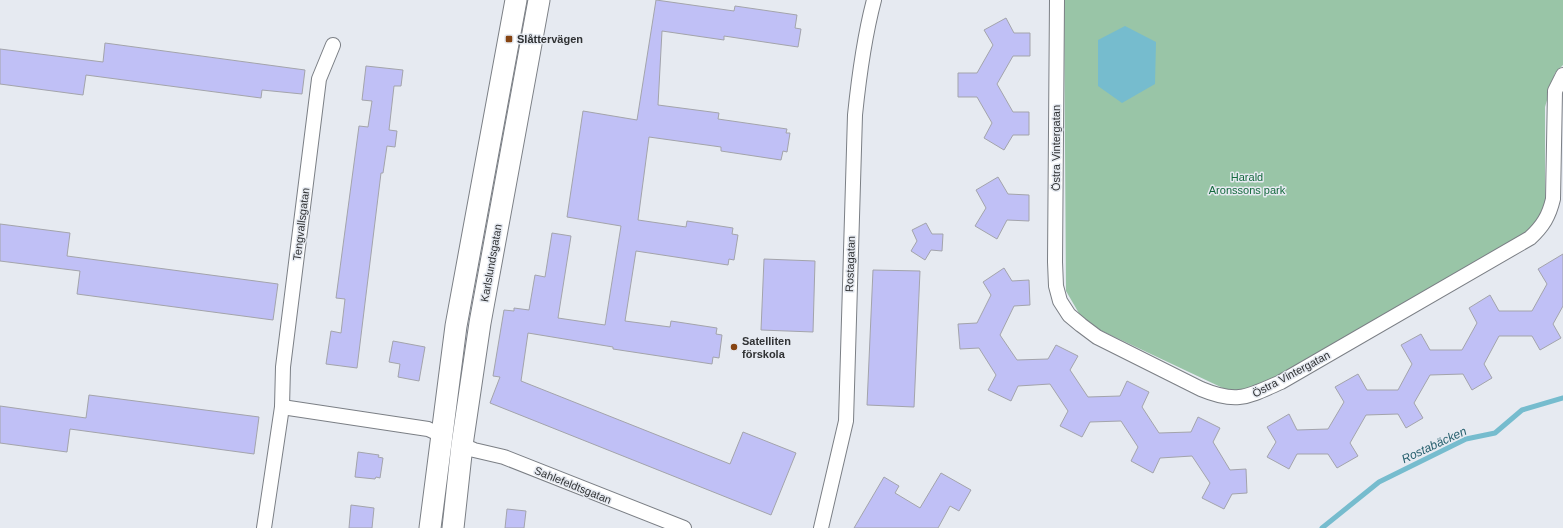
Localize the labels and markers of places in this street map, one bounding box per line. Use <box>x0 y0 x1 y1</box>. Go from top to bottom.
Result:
place label: Slåttervägen <box>517 33 583 45</box>
marker: Slåttervägen <box>504 34 514 44</box>
place label: Satelliten förskola <box>742 335 791 360</box>
marker: Satelliten förskola <box>729 342 739 352</box>

